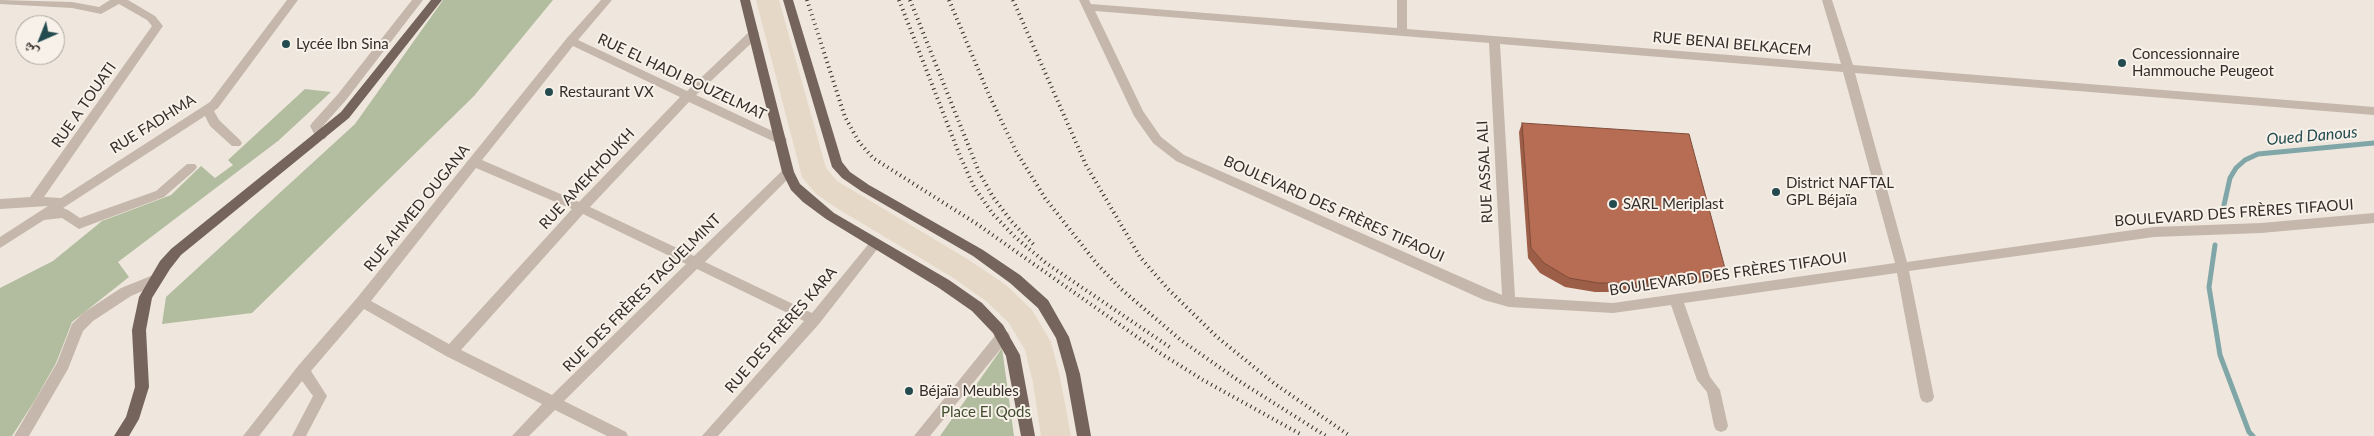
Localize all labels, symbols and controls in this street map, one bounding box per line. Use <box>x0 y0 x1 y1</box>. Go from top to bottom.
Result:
north arrow <box>15 15 65 65</box>
street label: RUE BENAI BELKACEM <box>1652 28 1812 60</box>
street label: RUE EL HADI BOUZELMAT <box>595 30 769 124</box>
place label: Lycée Ibn Sina <box>296 35 389 53</box>
marker: Lycée Ibn Sina <box>280 38 292 50</box>
text: ش <box>19 39 41 62</box>
place label: Concessionnaire Hammouche Peugeot <box>2132 45 2274 80</box>
marker: Concessionnaire Hammouche Peugeot <box>2116 57 2128 69</box>
street label: RUE A TOUATI <box>48 59 120 151</box>
place label: Restaurant VX <box>559 83 654 101</box>
marker: Restaurant VX <box>543 86 555 98</box>
street label: RUE FADHMA <box>107 91 199 157</box>
street label: RUE ASSAL ALI <box>1473 120 1497 224</box>
water label: Oued Danous <box>2266 122 2358 150</box>
street label: RUE AMEKHOUKH <box>536 125 638 233</box>
street label: RUE AHMED OUGANA <box>360 141 474 275</box>
street label: BOULEVARD DES FRÈRES TIFAOUI <box>1221 152 1447 266</box>
place label: District NAFTAL GPL Béjaïa <box>1786 174 1894 209</box>
marker: District NAFTAL GPL Béjaïa <box>1770 186 1782 198</box>
place label: SARL Meriplast <box>1623 195 1724 213</box>
street label: BOULEVARD DES FRÈRES TIFAOUI <box>2114 196 2354 230</box>
marker: SARL Meriplast <box>1607 198 1619 210</box>
street label: RUE DES FRÈRES TAGUELMINT <box>559 210 725 376</box>
street label: BOULEVARD DES FRÈRES TIFAOUI <box>1608 248 1848 300</box>
street label: RUE DES FRÈRES KARA <box>721 263 841 397</box>
place label: Béjaïa Meubles <box>919 382 1019 400</box>
marker: Béjaïa Meubles <box>903 385 915 397</box>
park label: Place El Qods <box>941 403 1031 421</box>

